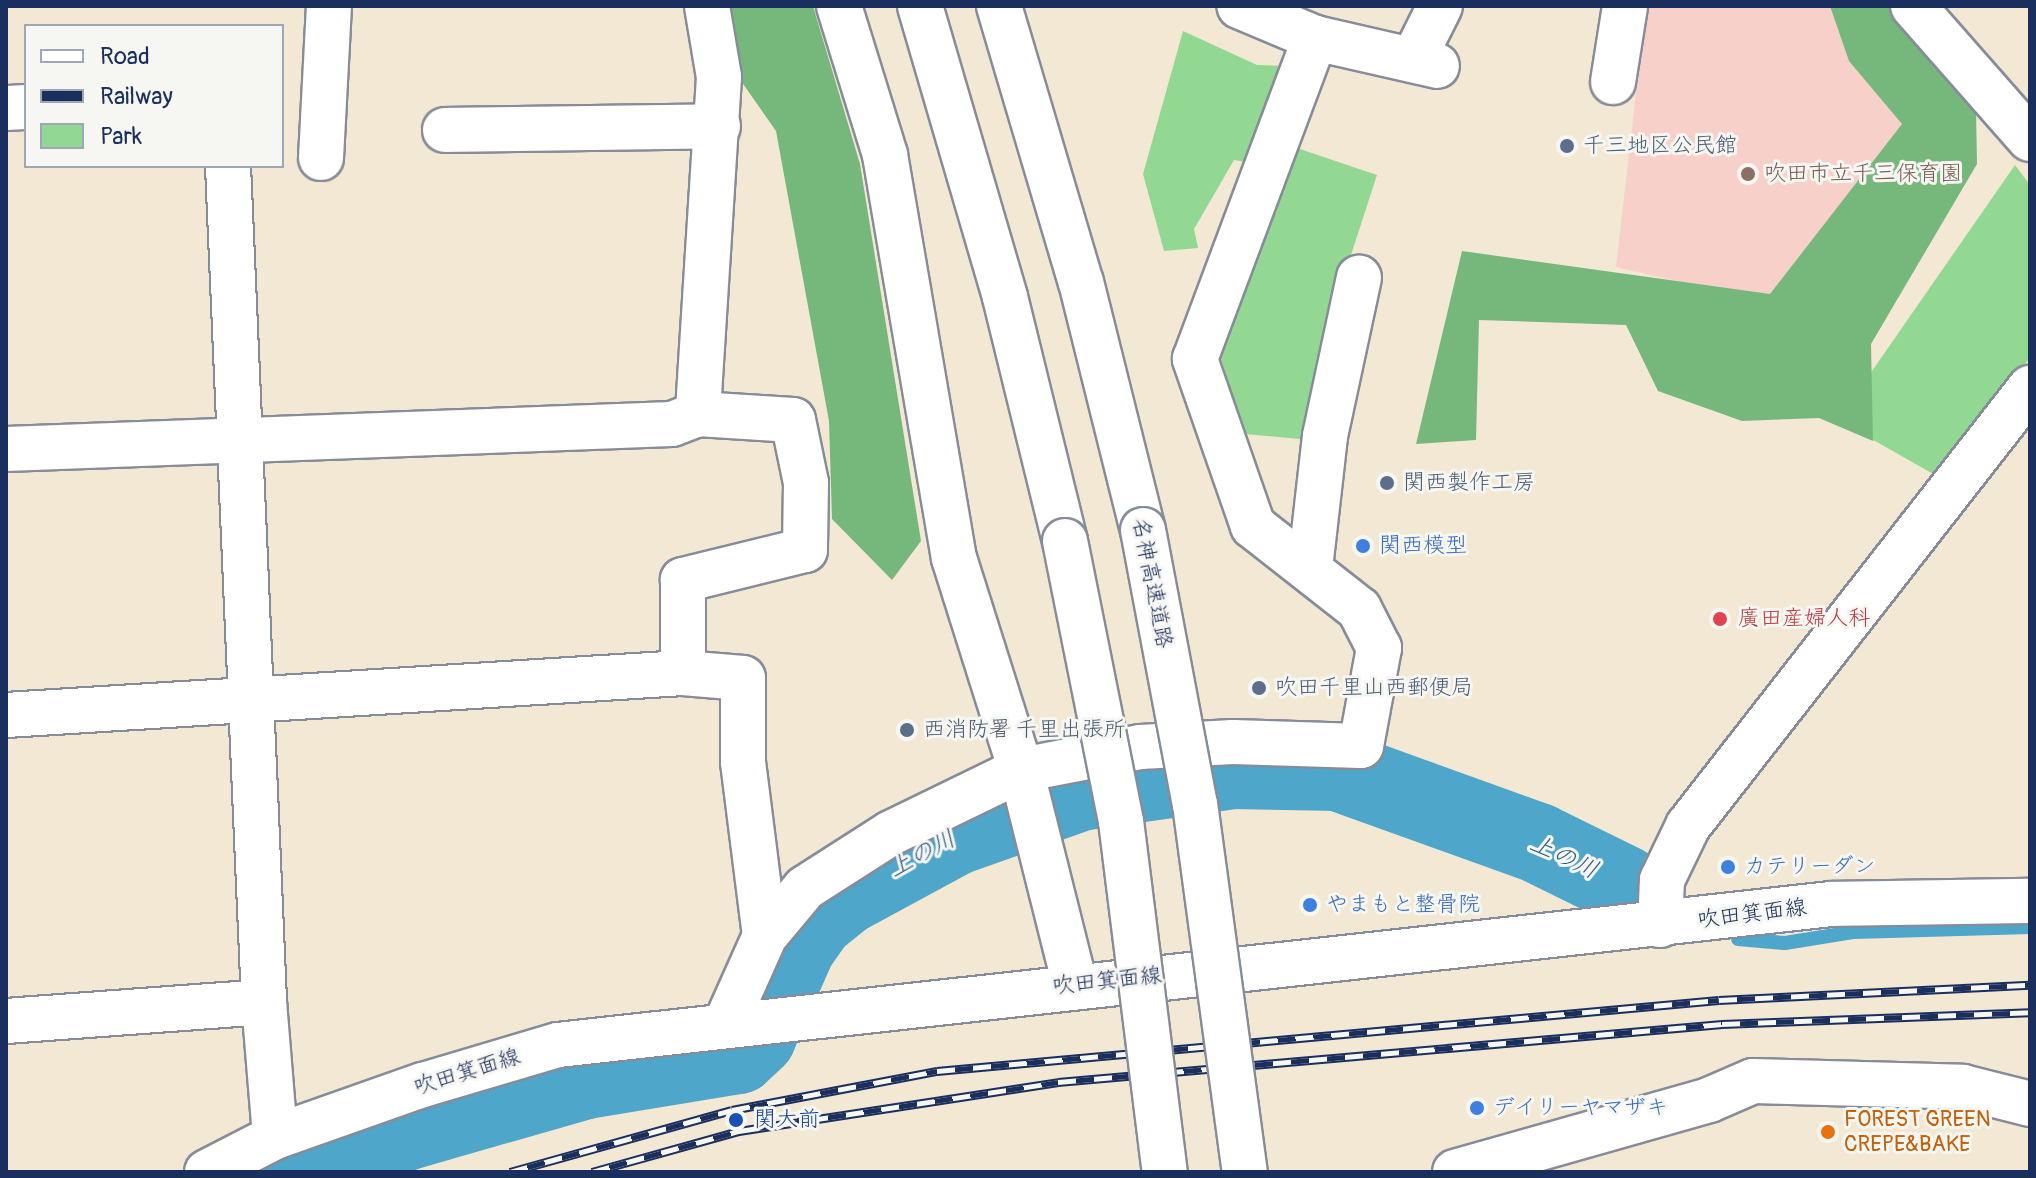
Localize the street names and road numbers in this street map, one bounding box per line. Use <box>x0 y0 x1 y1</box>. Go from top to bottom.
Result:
street label: 名神高速道路 <box>1126 516 1178 650</box>
street label: 吹田箕面線 <box>1696 894 1808 934</box>
street label: 吹田箕面線 <box>1051 962 1163 1000</box>
street label: 吹田箕面線 <box>411 1043 523 1101</box>

